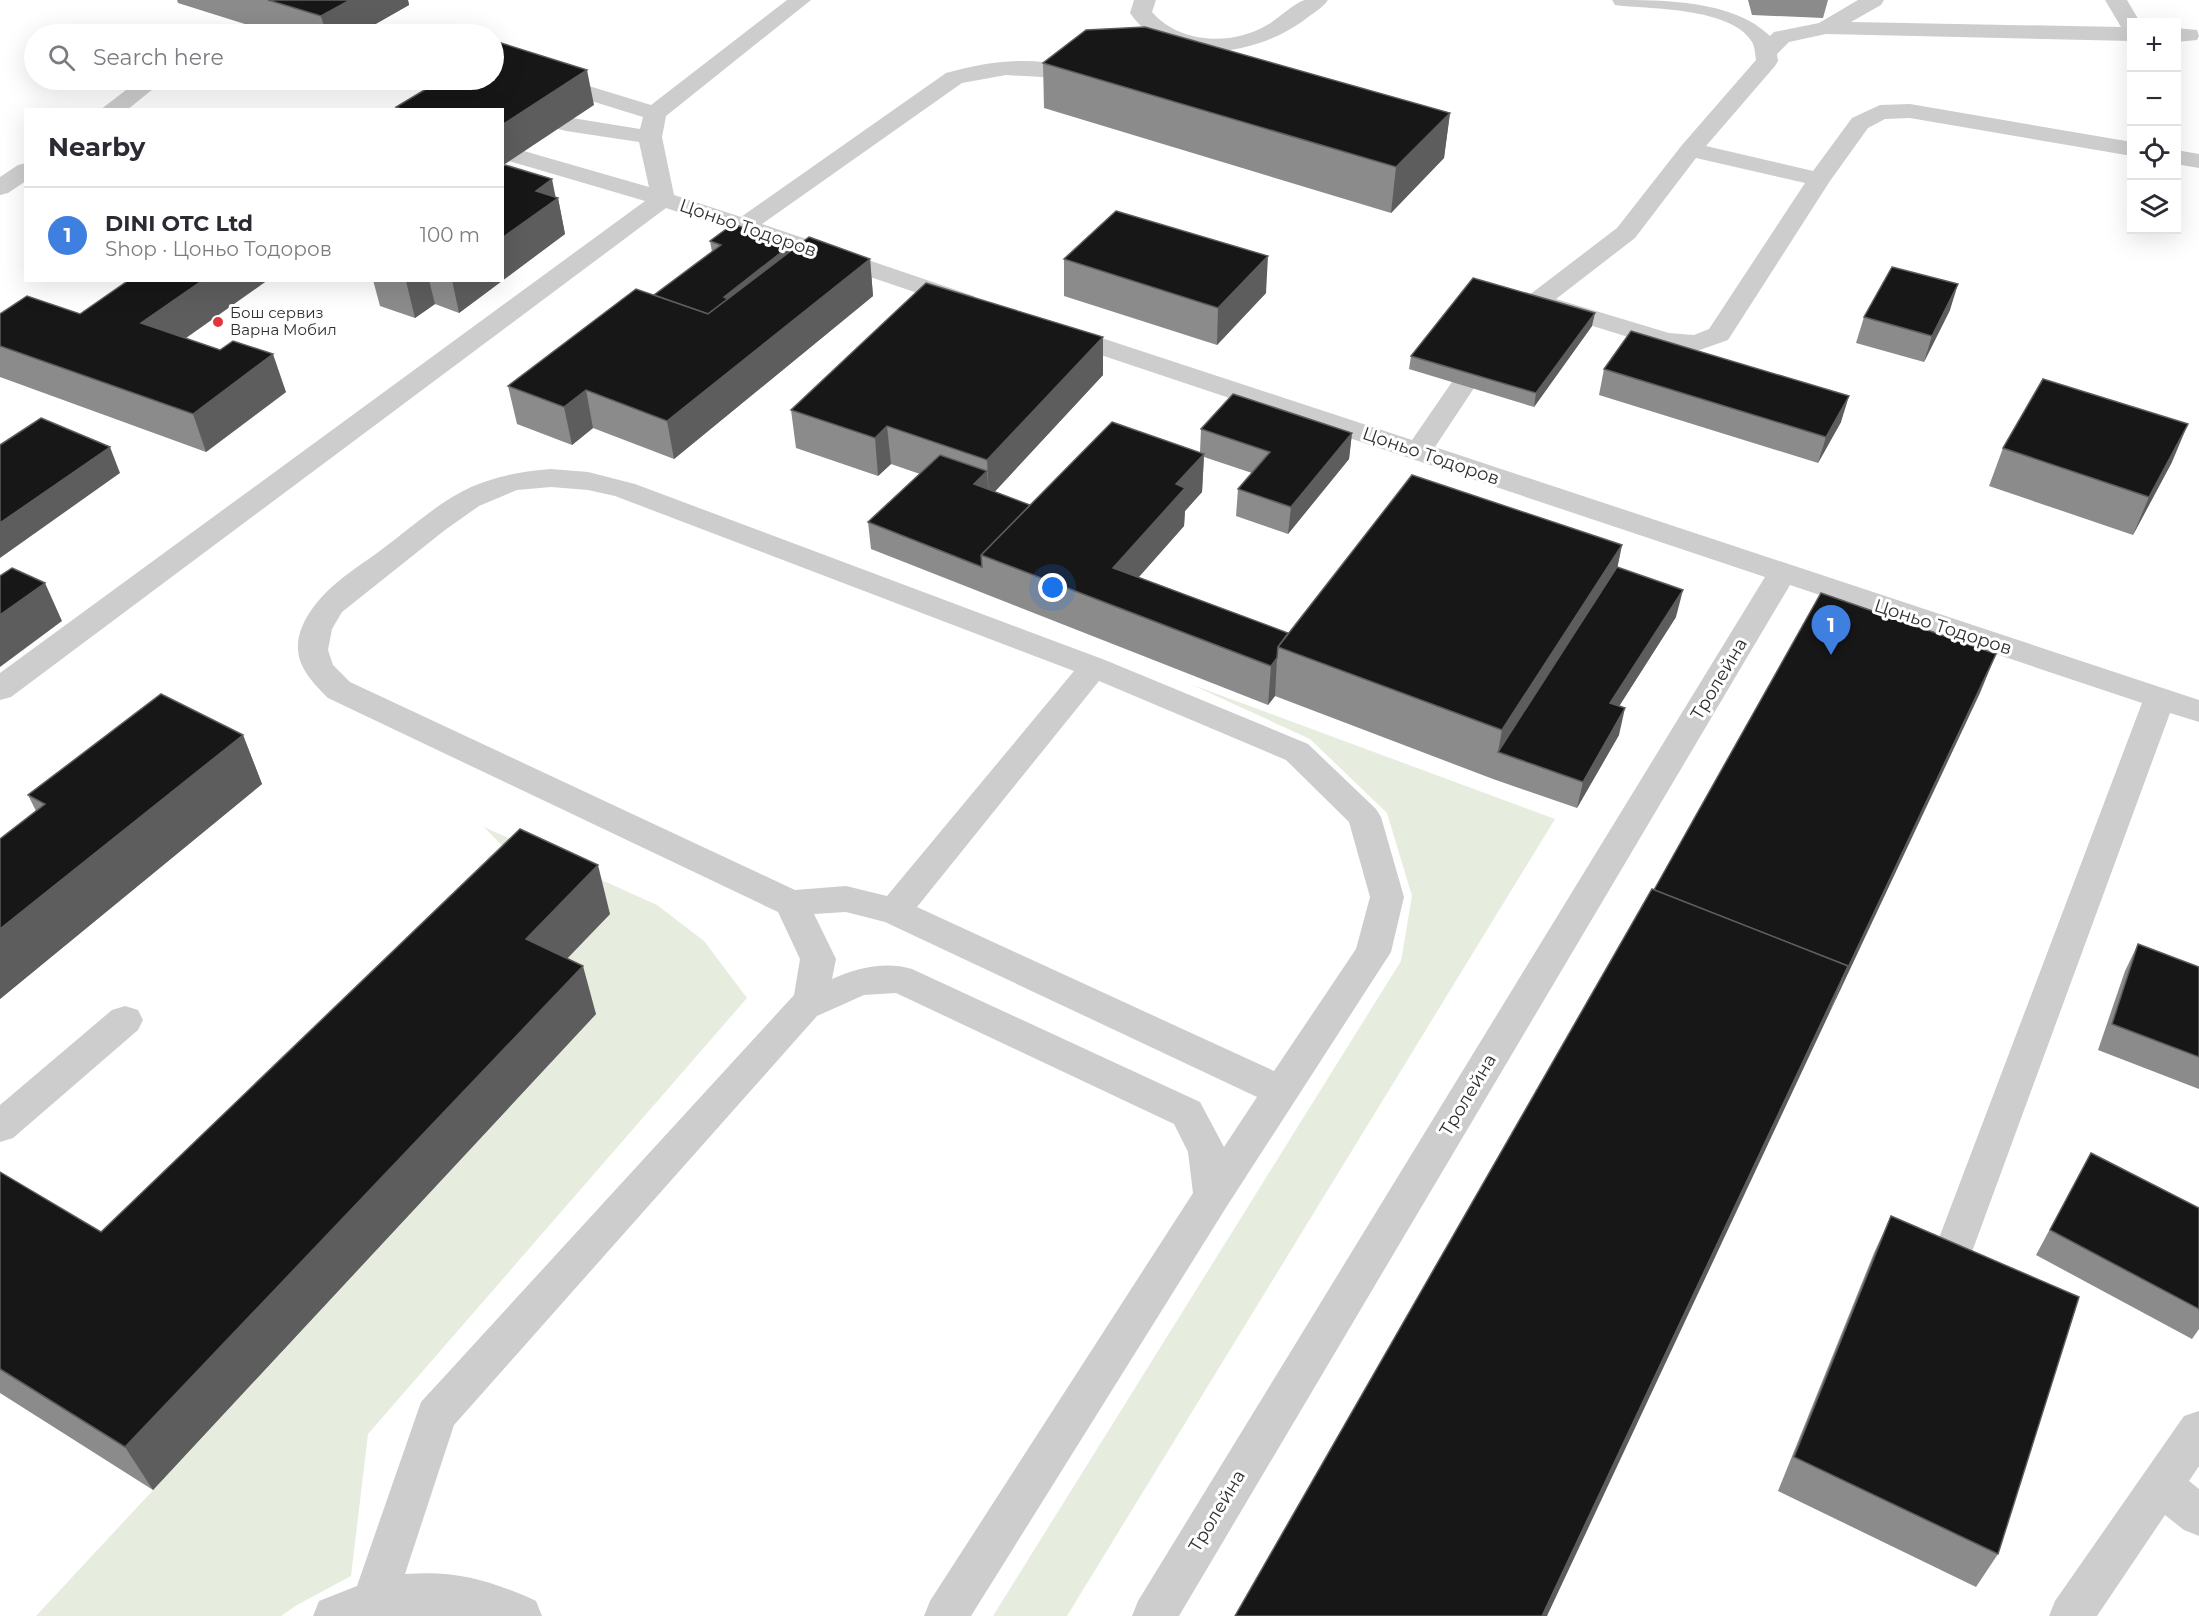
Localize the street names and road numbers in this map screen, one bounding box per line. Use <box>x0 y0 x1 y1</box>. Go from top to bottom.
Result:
street label: Цоньо Тодоров <box>677 194 819 262</box>
street label: Цоньо Тодоров <box>1360 422 1502 490</box>
street label: Цоньо Тодоров <box>1871 594 2015 660</box>
street label: Тролейна <box>1686 634 1752 724</box>
street label: Тролейна <box>1435 1050 1501 1140</box>
street label: Тролейна <box>1184 1466 1250 1556</box>

